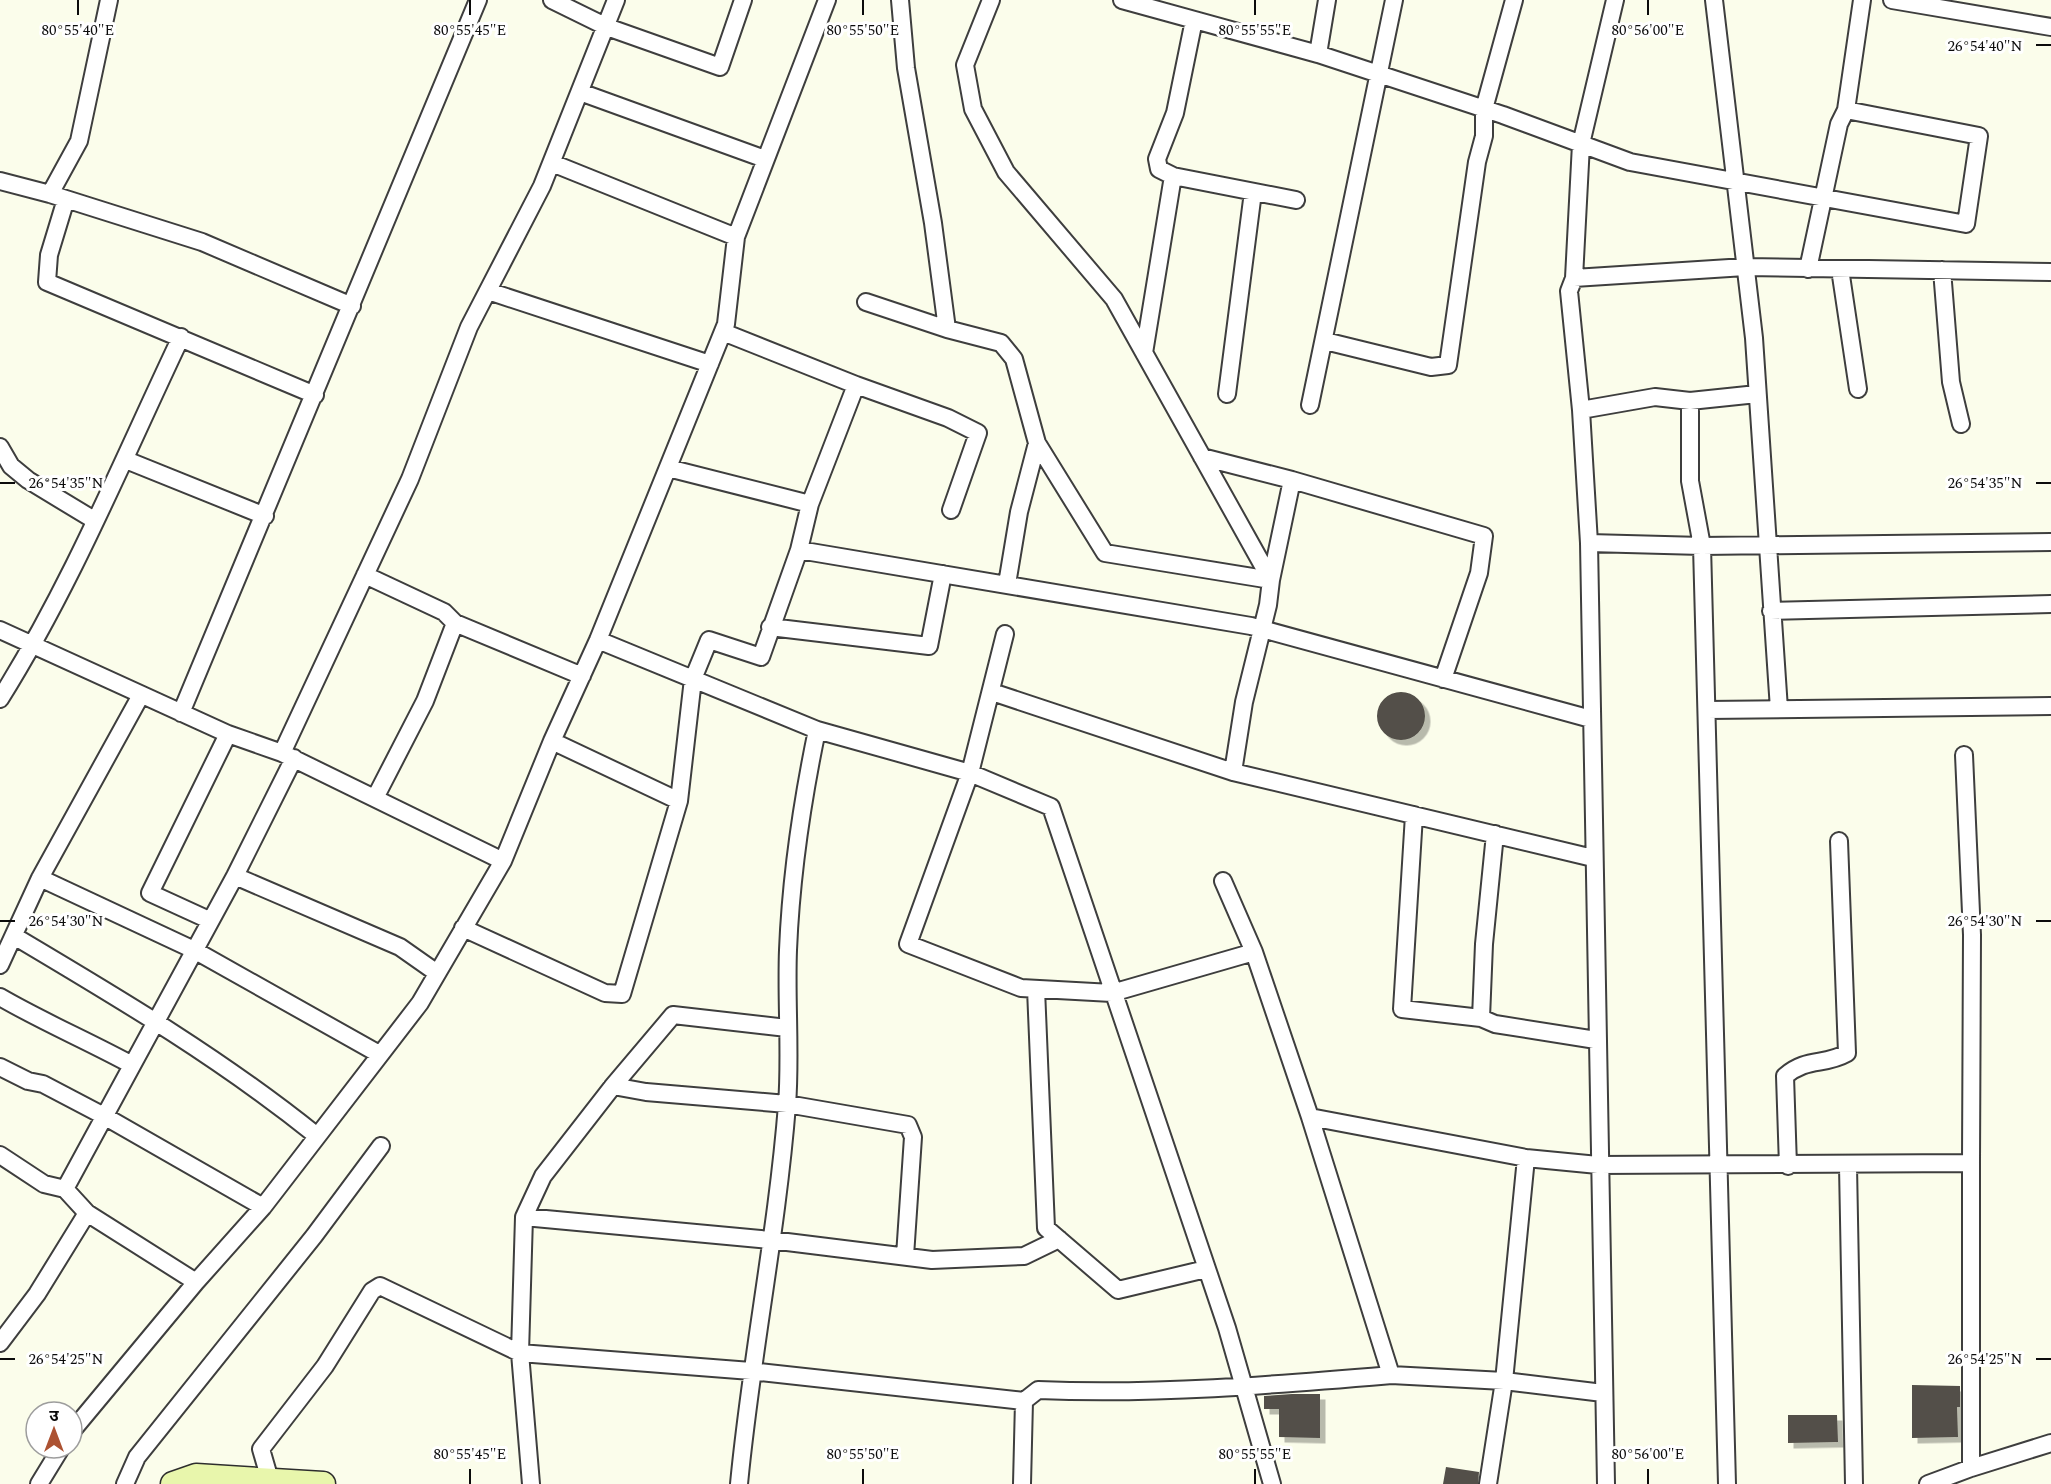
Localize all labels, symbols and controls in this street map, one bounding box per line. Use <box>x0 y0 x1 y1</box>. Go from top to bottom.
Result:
text: 80°55'40"E <box>42 19 114 42</box>
text: 80°55'45"E <box>434 19 506 42</box>
text: 80°55'50"E <box>827 19 899 42</box>
text: 80°55'55"E <box>1219 19 1291 42</box>
text: 80°56'00"E <box>1612 19 1684 42</box>
text: 26°54'40"N <box>1948 35 2023 58</box>
text: 26°54'35"N <box>29 472 104 495</box>
text: 26°54'35"N <box>1948 472 2023 495</box>
text: 26°54'30"N <box>29 910 104 933</box>
text: 26°54'30"N <box>1948 910 2023 933</box>
text: 26°54'25"N <box>29 1348 104 1371</box>
text: 26°54'25"N <box>1948 1348 2023 1371</box>
north arrow <box>24 1400 84 1460</box>
text: उ <box>49 1404 59 1428</box>
text: 80°55'45"E <box>434 1443 506 1466</box>
text: 80°55'50"E <box>827 1443 899 1466</box>
text: 80°55'55"E <box>1219 1443 1291 1466</box>
text: 80°56'00"E <box>1612 1443 1684 1466</box>

